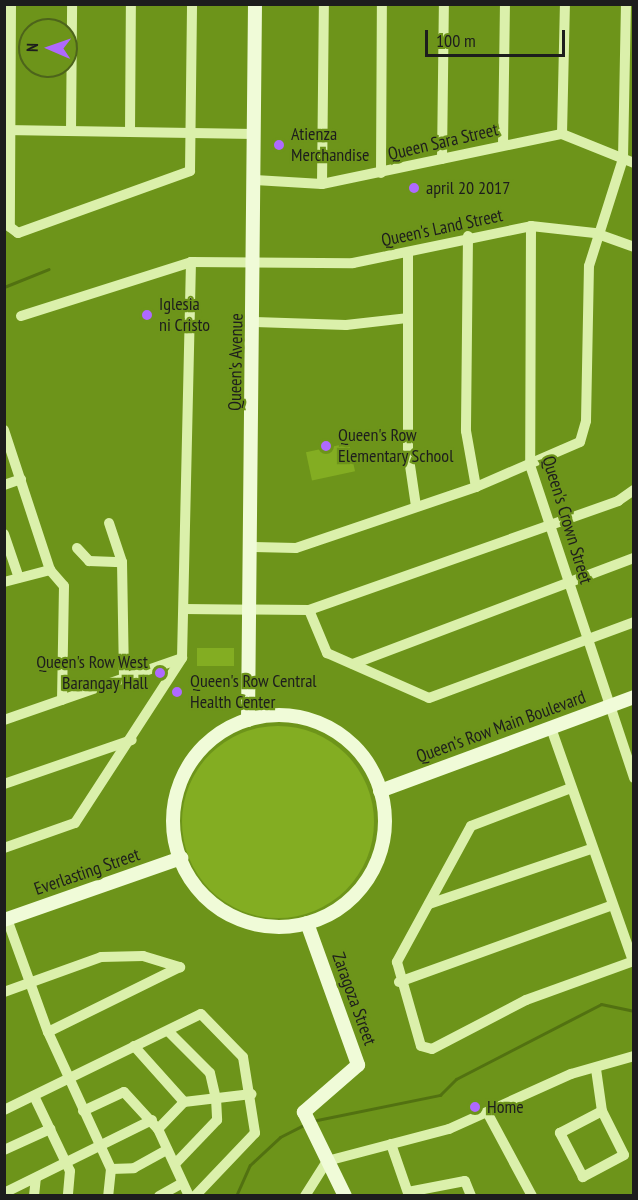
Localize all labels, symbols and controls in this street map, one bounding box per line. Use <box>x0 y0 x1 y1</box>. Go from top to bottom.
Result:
north arrow <box>18 18 78 78</box>
scale bar <box>428 18 568 56</box>
text: 100 m <box>436 29 476 52</box>
text: N <box>22 43 42 52</box>
street label: Queen Sara Street <box>386 119 500 165</box>
place label: Atienza Merchandise <box>291 124 369 166</box>
marker: Atienza Merchandise <box>272 138 286 152</box>
place label: april 20 2017 <box>426 177 510 199</box>
marker: april 20 2017 <box>407 181 421 195</box>
street label: Queen's Land Street <box>379 205 505 251</box>
place label: Iglesia ni Cristo <box>159 294 210 336</box>
marker: Iglesia ni Cristo <box>140 308 154 322</box>
street label: Queen's Avenue <box>224 313 248 411</box>
place label: Queen's Row Elementary School <box>338 425 454 468</box>
marker: Queen's Row Elementary School <box>319 439 333 453</box>
street label: Queen's Crown Street <box>537 453 597 587</box>
place label: Queen's Row West Barangay Hall <box>36 652 148 694</box>
marker: Queen's Row West Barangay Hall <box>153 666 167 680</box>
place label: Queen's Row Central Health Center <box>190 671 317 714</box>
marker: Queen's Row Central Health Center <box>168 683 186 701</box>
street label: Queen's Row Main Boulevard <box>413 686 589 768</box>
street label: Everlasting Street <box>31 844 143 900</box>
street label: Zaragoza Street <box>327 950 381 1048</box>
place label: Home <box>487 1096 524 1118</box>
marker: Home <box>468 1100 482 1114</box>

